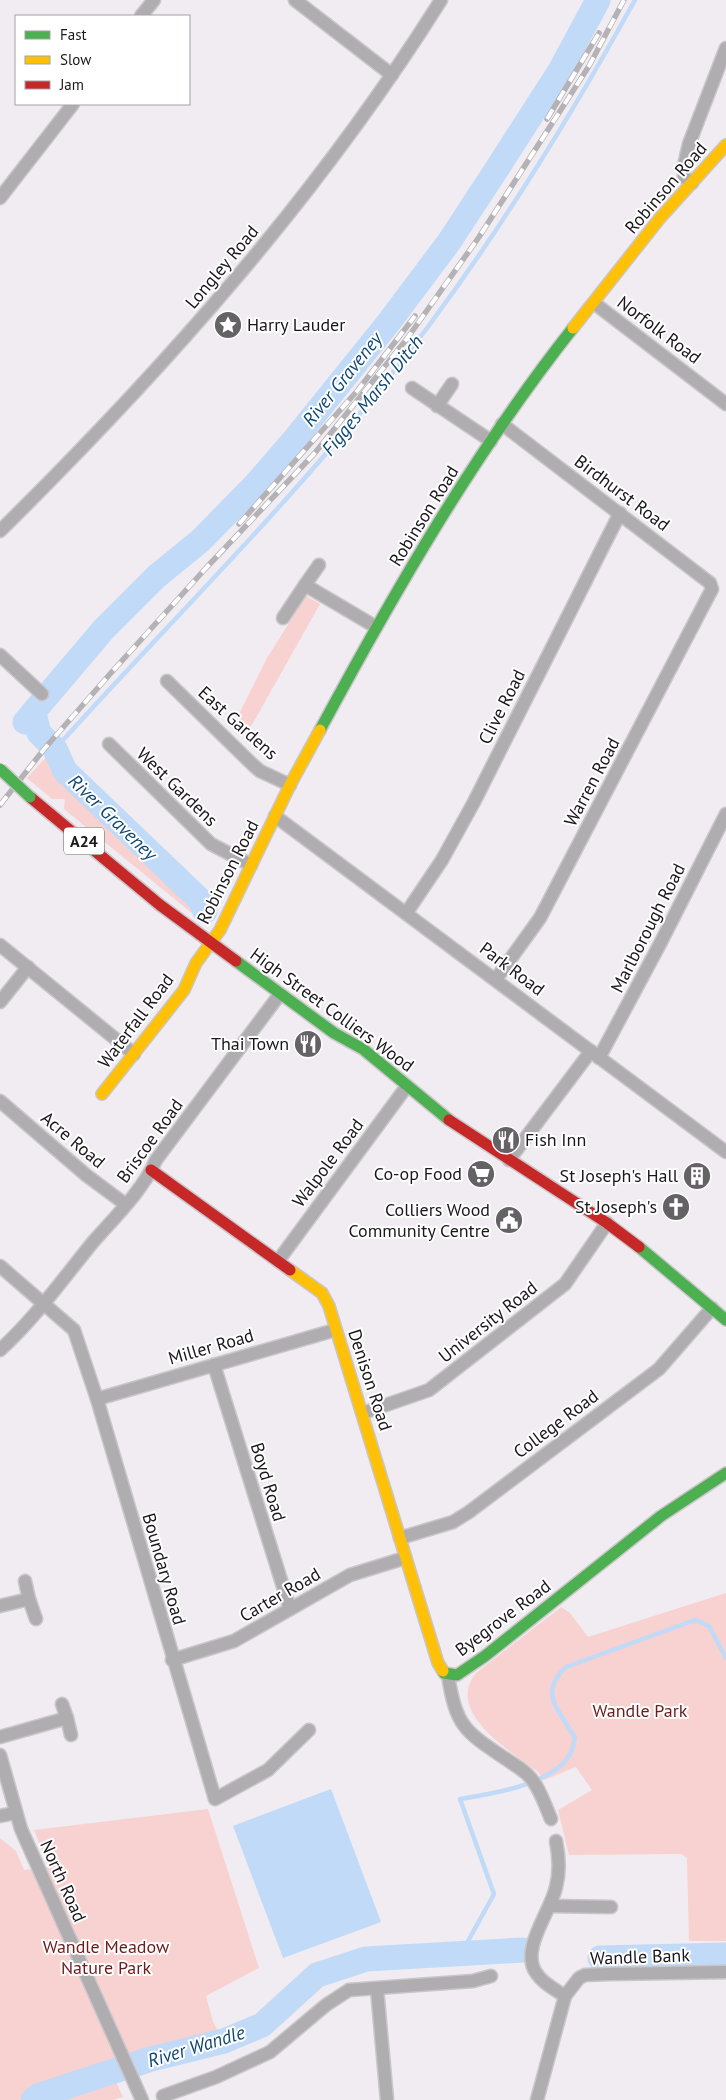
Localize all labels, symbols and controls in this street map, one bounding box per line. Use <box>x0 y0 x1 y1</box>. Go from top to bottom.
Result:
legend <box>15 15 190 105</box>
text: Fast <box>60 25 87 44</box>
text: Slow <box>60 50 91 69</box>
text: Jam <box>59 75 84 94</box>
street label: Robinson Road <box>620 137 712 238</box>
street label: Longley Road <box>180 220 263 313</box>
street label: Norfolk Road <box>613 291 706 369</box>
place icon: Harry Lauder <box>213 310 243 340</box>
place label: Harry Lauder <box>247 313 345 336</box>
water label: River Graveney <box>297 326 388 431</box>
water label: Figges Marsh Ditch <box>316 330 428 460</box>
street label: Birdhurst Road <box>570 449 675 536</box>
street label: Robinson Road <box>384 461 464 570</box>
street label: Clive Road <box>473 666 530 748</box>
street label: East Gardens <box>194 681 283 764</box>
street label: Warren Road <box>559 733 625 830</box>
street label: West Gardens <box>132 742 223 831</box>
water label: River Graveney <box>64 769 164 866</box>
street label: Robinson Road <box>191 816 264 928</box>
road number: A24 <box>64 828 104 854</box>
street label: Marlborough Road <box>605 859 690 996</box>
street label: Park Road <box>475 937 549 1000</box>
street label: High Street Colliers Wood <box>246 942 419 1077</box>
street label: Waterfall Road <box>93 969 179 1072</box>
restaurant icon: Thai Town <box>293 1029 323 1059</box>
place label: Thai Town <box>211 1032 289 1055</box>
street label: Briscoe Road <box>111 1094 188 1187</box>
street label: Acre Road <box>37 1106 110 1173</box>
street label: Walpole Road <box>287 1114 368 1212</box>
restaurant icon: Fish Inn <box>491 1125 521 1155</box>
place label: Fish Inn <box>525 1128 586 1151</box>
supermarket icon: Co-op Food <box>466 1159 496 1189</box>
building icon: St Joseph's Hall <box>682 1161 712 1191</box>
place label: Co-op Food <box>374 1162 462 1185</box>
place label: St Joseph's Hall <box>560 1164 679 1187</box>
church icon: St Joseph's <box>661 1192 691 1222</box>
place label: St Joseph's <box>575 1195 657 1218</box>
place label: Colliers Wood Community Centre <box>348 1198 490 1242</box>
public building icon: Colliers Wood Community Centre <box>494 1205 524 1235</box>
street label: University Road <box>434 1276 542 1367</box>
street label: Miller Road <box>166 1323 256 1370</box>
street label: Denison Road <box>343 1326 398 1434</box>
street label: College Road <box>509 1384 603 1463</box>
street label: Boyd Road <box>246 1440 291 1524</box>
street label: Boundary Road <box>138 1510 191 1627</box>
street label: Carter Road <box>235 1562 324 1627</box>
street label: Byegrove Road <box>450 1574 555 1661</box>
park label: Wandle Park <box>593 1699 688 1722</box>
street label: North Road <box>35 1836 92 1925</box>
park label: Wandle Meadow Nature Park <box>43 1935 170 1979</box>
street label: Wandle Bank <box>590 1943 691 1970</box>
water label: River Wandle <box>144 2020 248 2072</box>

